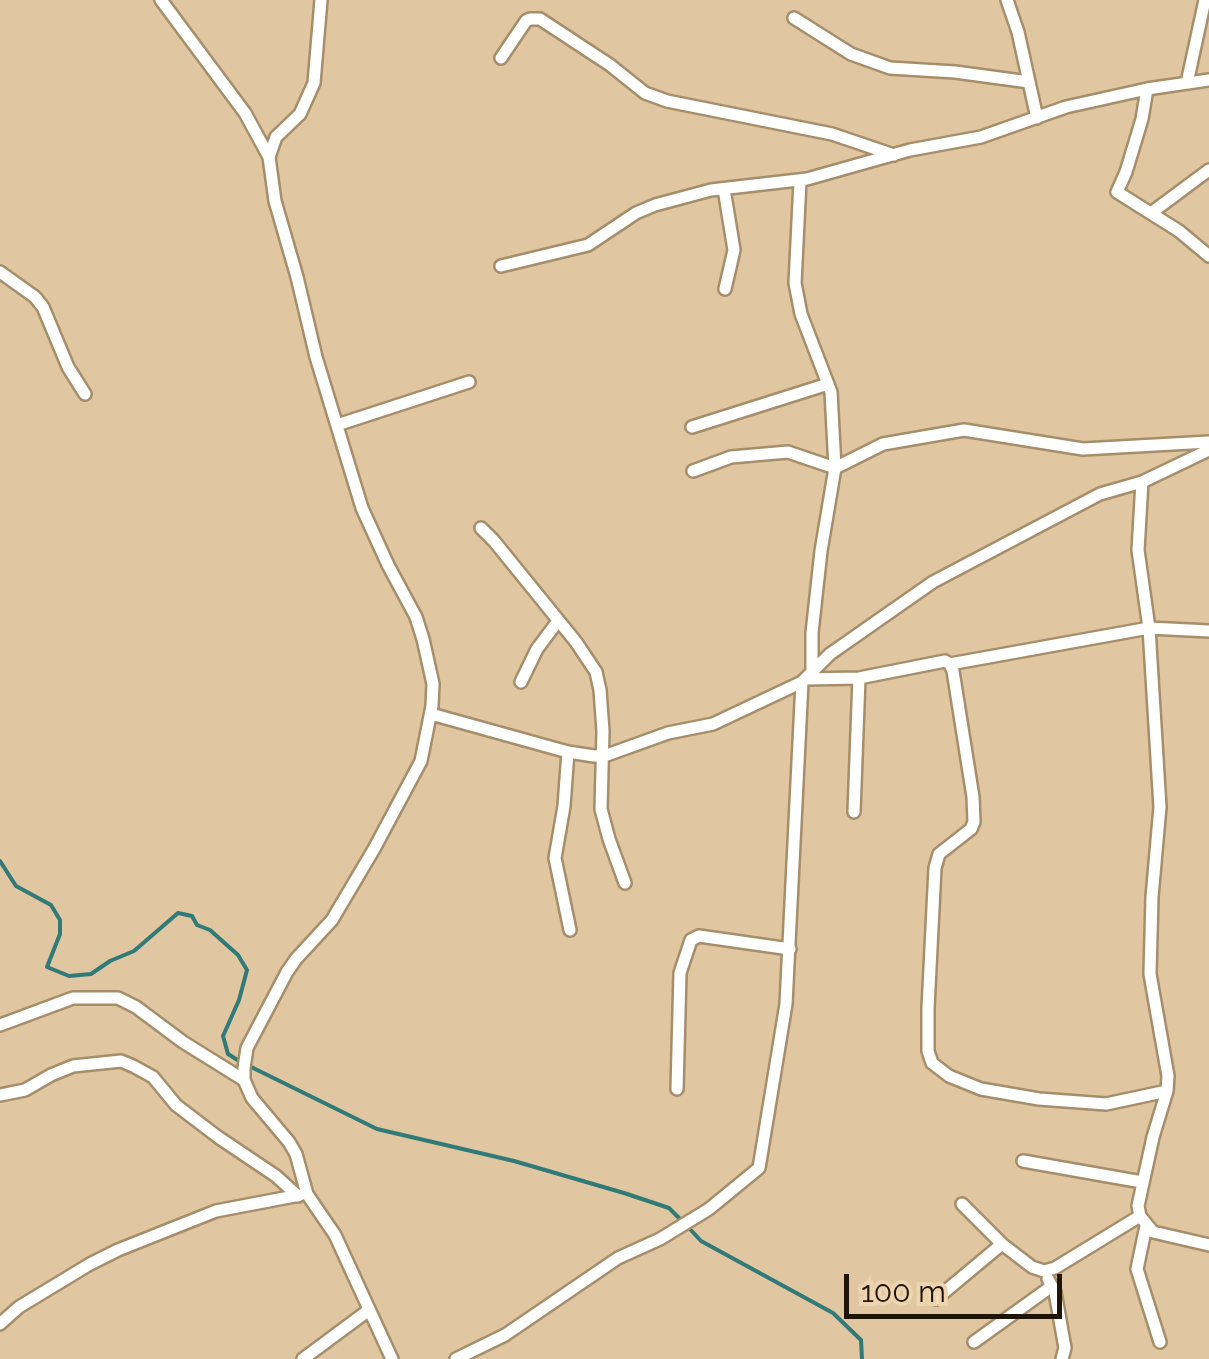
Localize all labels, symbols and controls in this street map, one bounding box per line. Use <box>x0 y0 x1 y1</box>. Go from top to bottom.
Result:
scale bar <box>849 1254 1066 1316</box>
text: 100 m <box>861 1274 946 1309</box>

